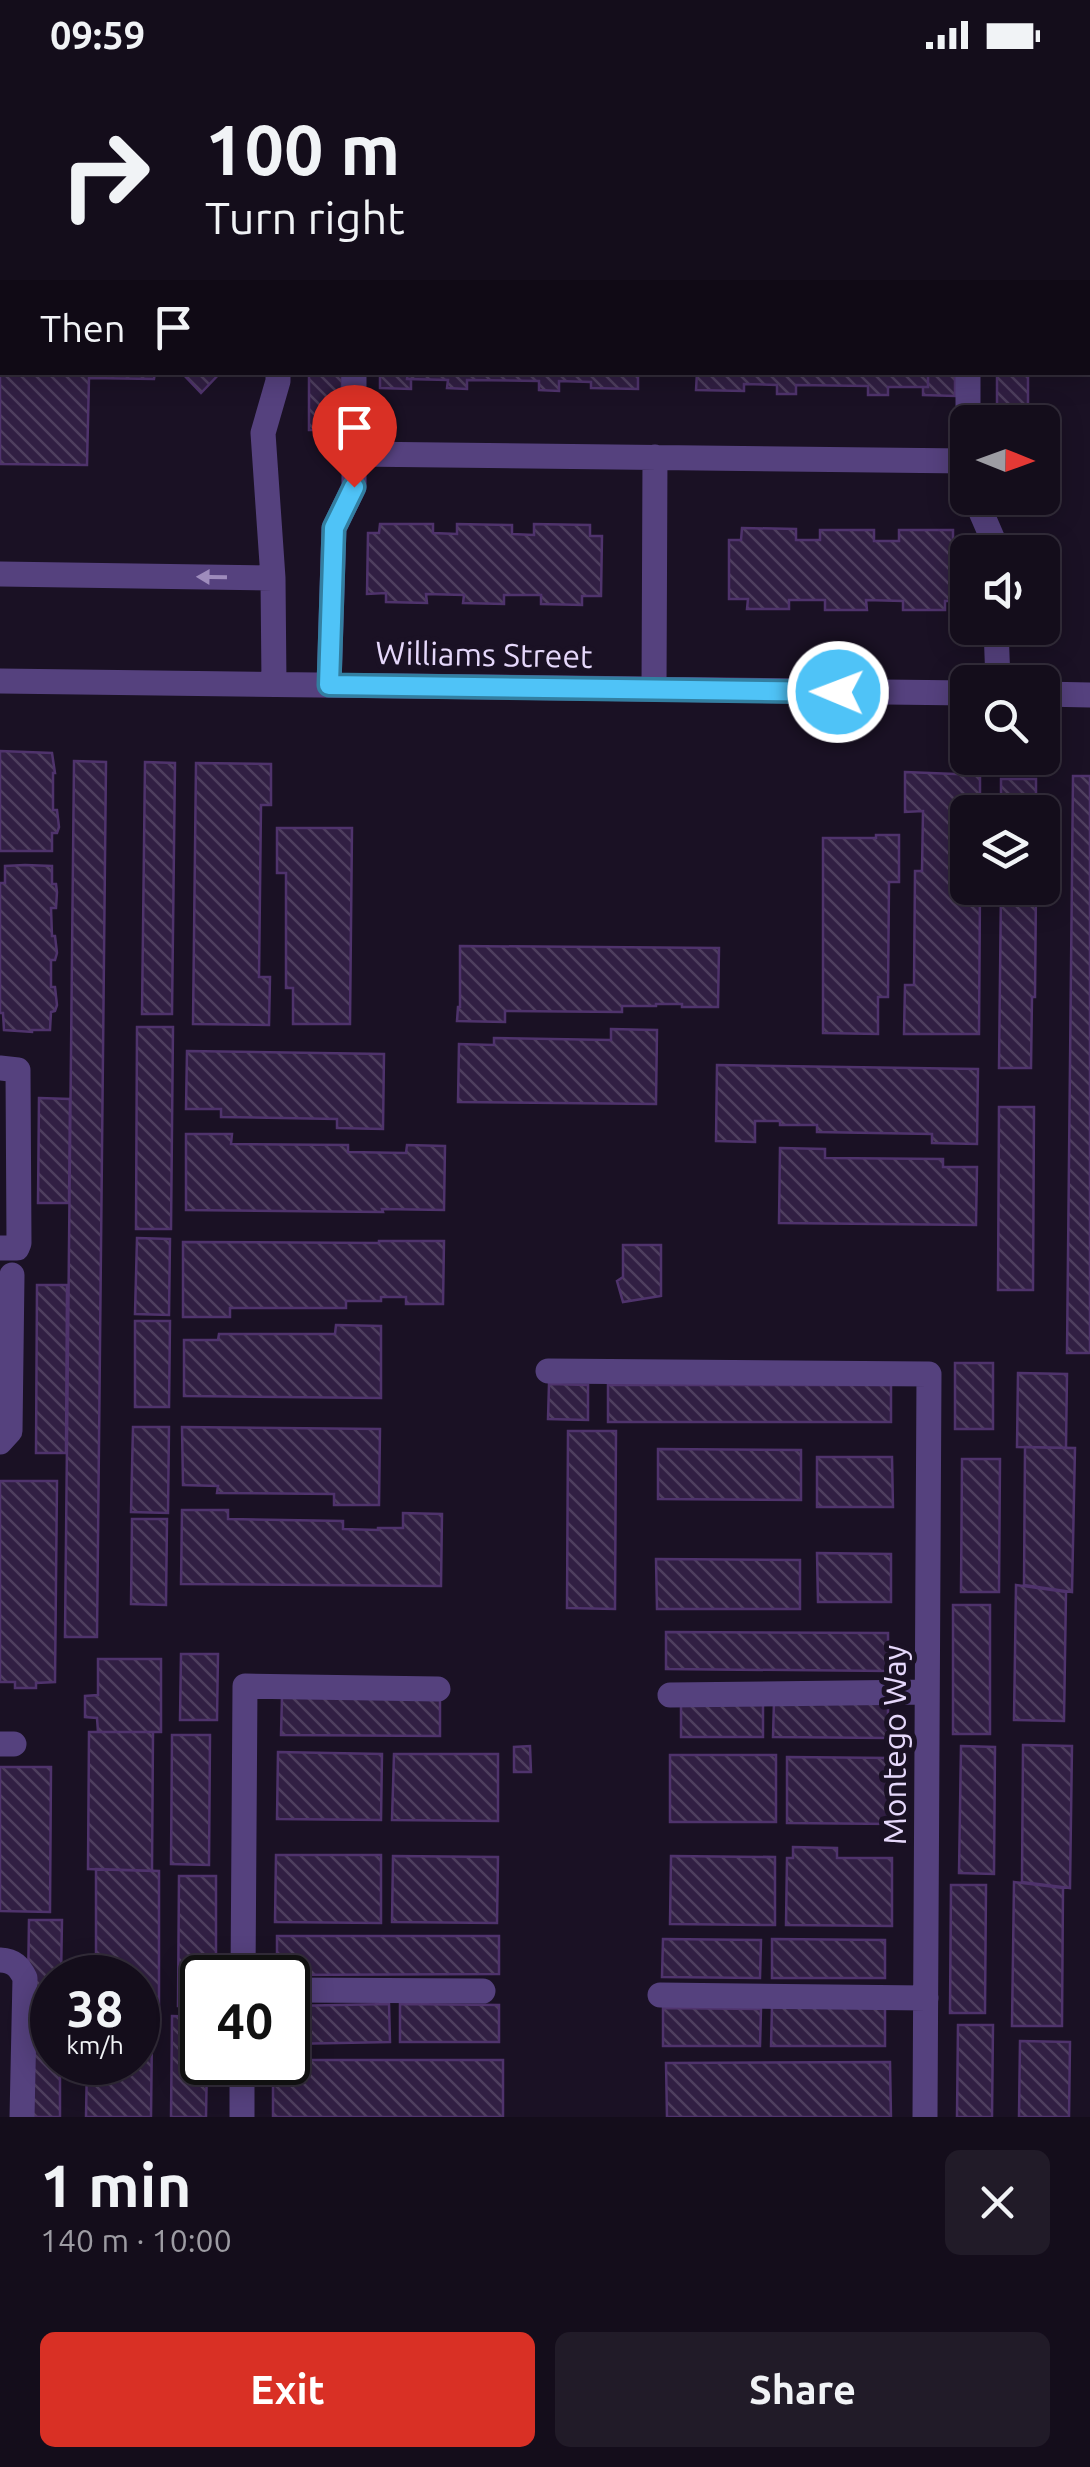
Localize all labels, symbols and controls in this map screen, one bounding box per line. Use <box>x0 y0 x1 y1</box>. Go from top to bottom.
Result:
text: 09:59 <box>50 14 145 56</box>
icon: right <box>40 110 170 240</box>
text: 100 m <box>205 110 400 188</box>
text: Turn right <box>205 192 405 243</box>
icon: arrive <box>146 300 201 355</box>
text: Then <box>40 307 126 349</box>
pin <box>312 385 397 488</box>
icon: arrive <box>327 400 382 455</box>
north arrow <box>950 405 1060 515</box>
map controls <box>950 405 1060 905</box>
button: sound <box>950 535 1060 645</box>
one-way arrow <box>196 569 228 585</box>
street label: Williams Street <box>375 634 593 674</box>
position arrow <box>786 640 890 744</box>
button: search <box>950 665 1060 775</box>
button: layers <box>950 795 1060 905</box>
street label: Montego Way <box>876 1645 912 1845</box>
speed limit sign: 40 <box>180 1955 310 2085</box>
text: 38 <box>67 1980 123 2036</box>
text: km/h <box>66 2031 124 2059</box>
button: close <box>945 2150 1050 2255</box>
text: 1 min <box>40 2151 192 2218</box>
text: 140 m · 10:00 <box>40 2222 232 2258</box>
button: Exit <box>40 2332 535 2447</box>
button: Share <box>555 2332 1050 2447</box>

